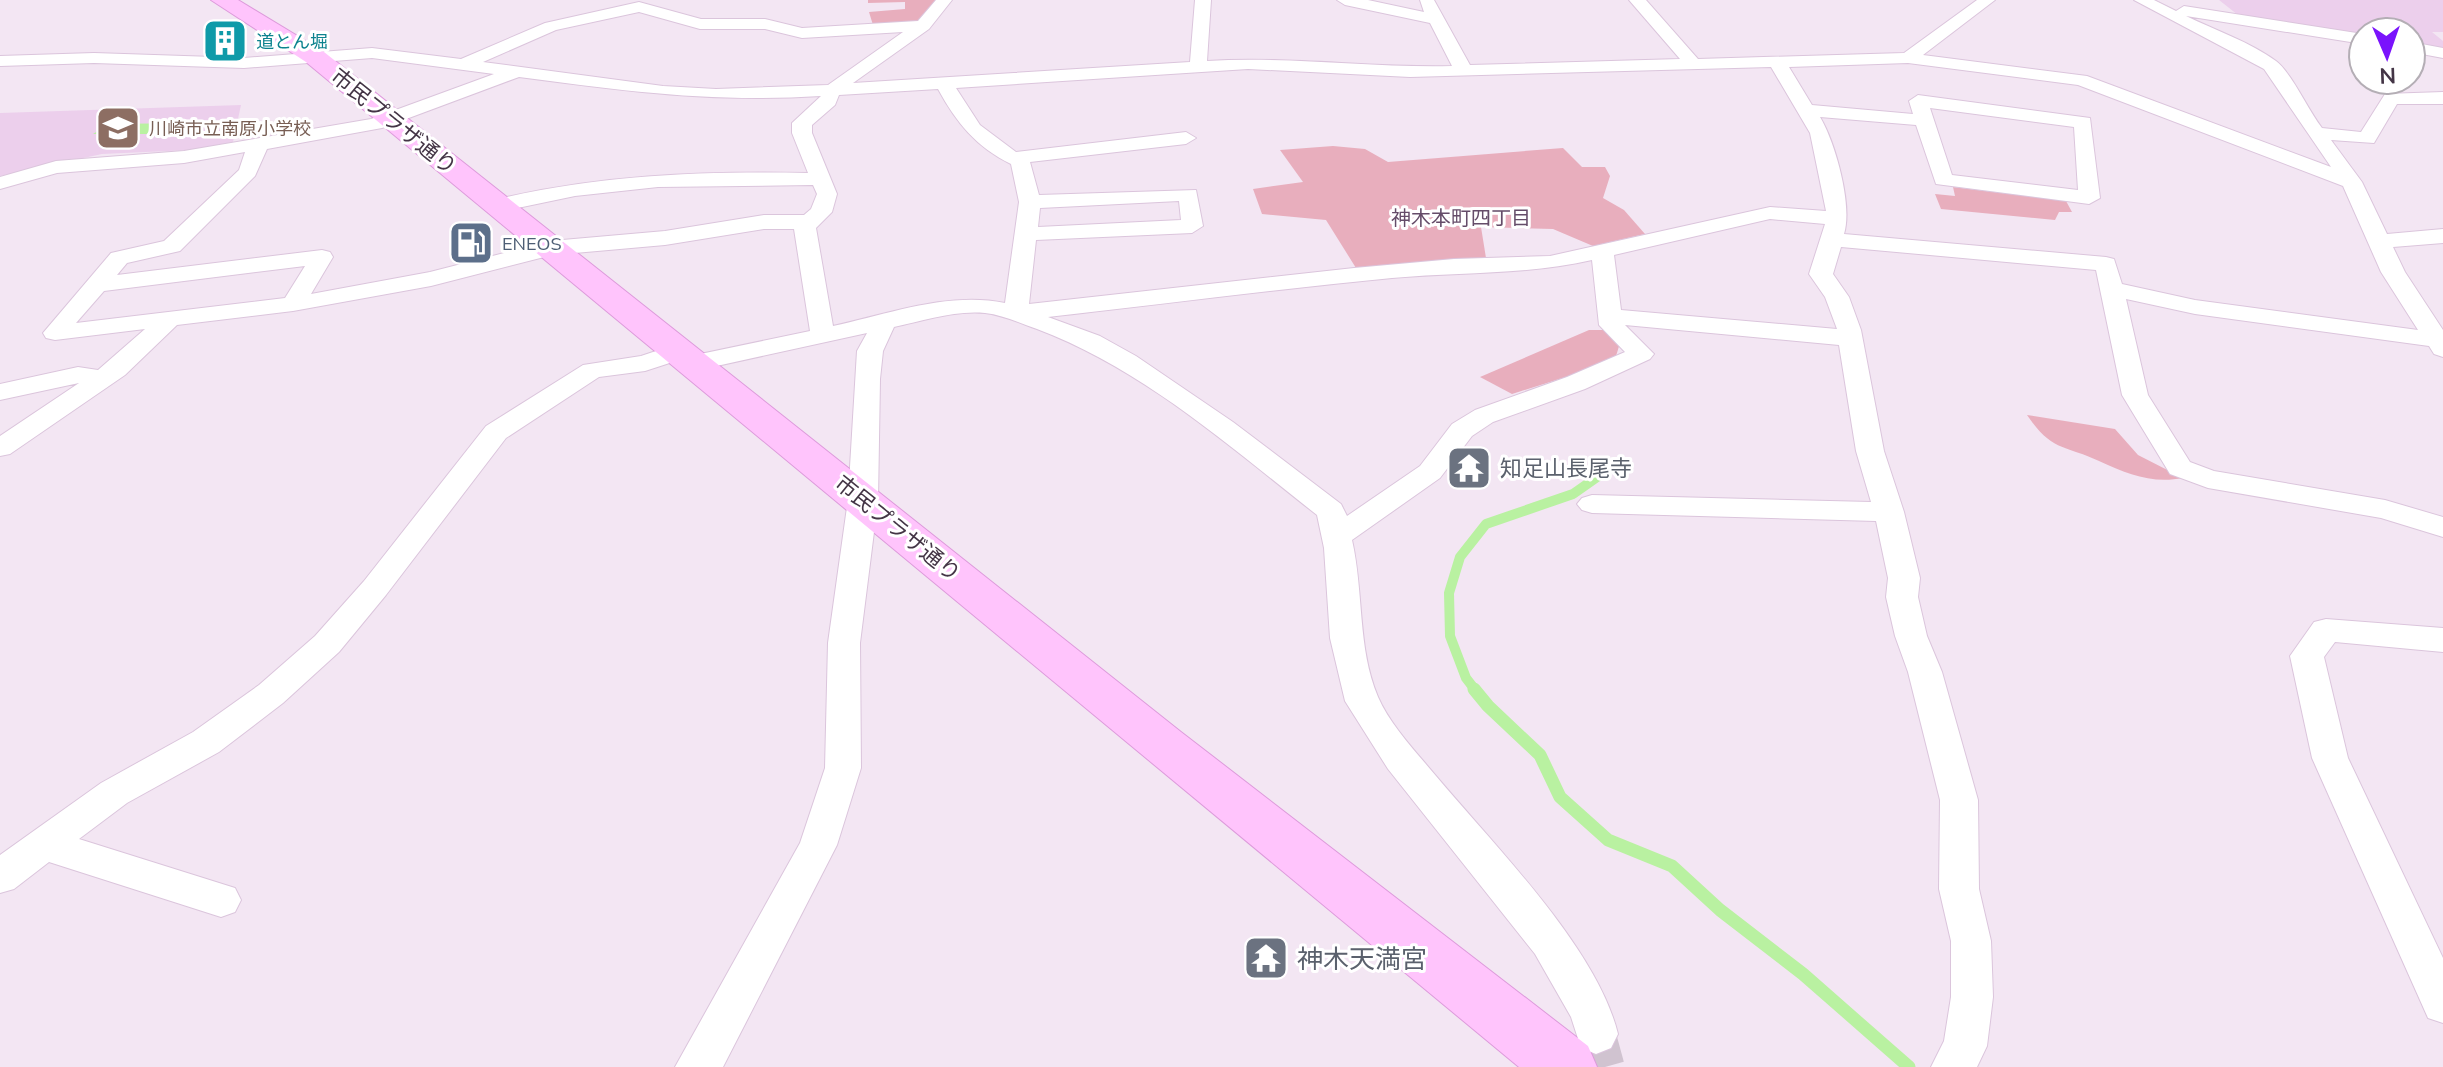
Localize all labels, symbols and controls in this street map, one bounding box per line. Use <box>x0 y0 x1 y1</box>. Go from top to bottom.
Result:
north arrow <box>2347 16 2427 96</box>
building icon: 道とん堀 <box>201 17 249 65</box>
place label: 道とん堀 <box>256 30 328 53</box>
street label: 市民プラザ通り <box>325 62 463 180</box>
text: N <box>2379 62 2396 90</box>
school or university icon: 川崎市立南原小学校 <box>94 104 142 152</box>
place label: 川崎市立南原小学校 <box>149 117 311 140</box>
district label: 神木本町四丁目 <box>1391 205 1531 230</box>
fuel station icon: ENEOS <box>447 219 495 267</box>
place label: ENEOS <box>502 232 562 255</box>
temple icon: 知足山長尾寺 <box>1445 444 1493 492</box>
place label: 知足山長尾寺 <box>1500 454 1632 482</box>
street label: 市民プラザ通り <box>829 469 967 587</box>
temple icon: 神木天満宮 <box>1242 934 1290 982</box>
place label: 神木天満宮 <box>1297 942 1427 975</box>

